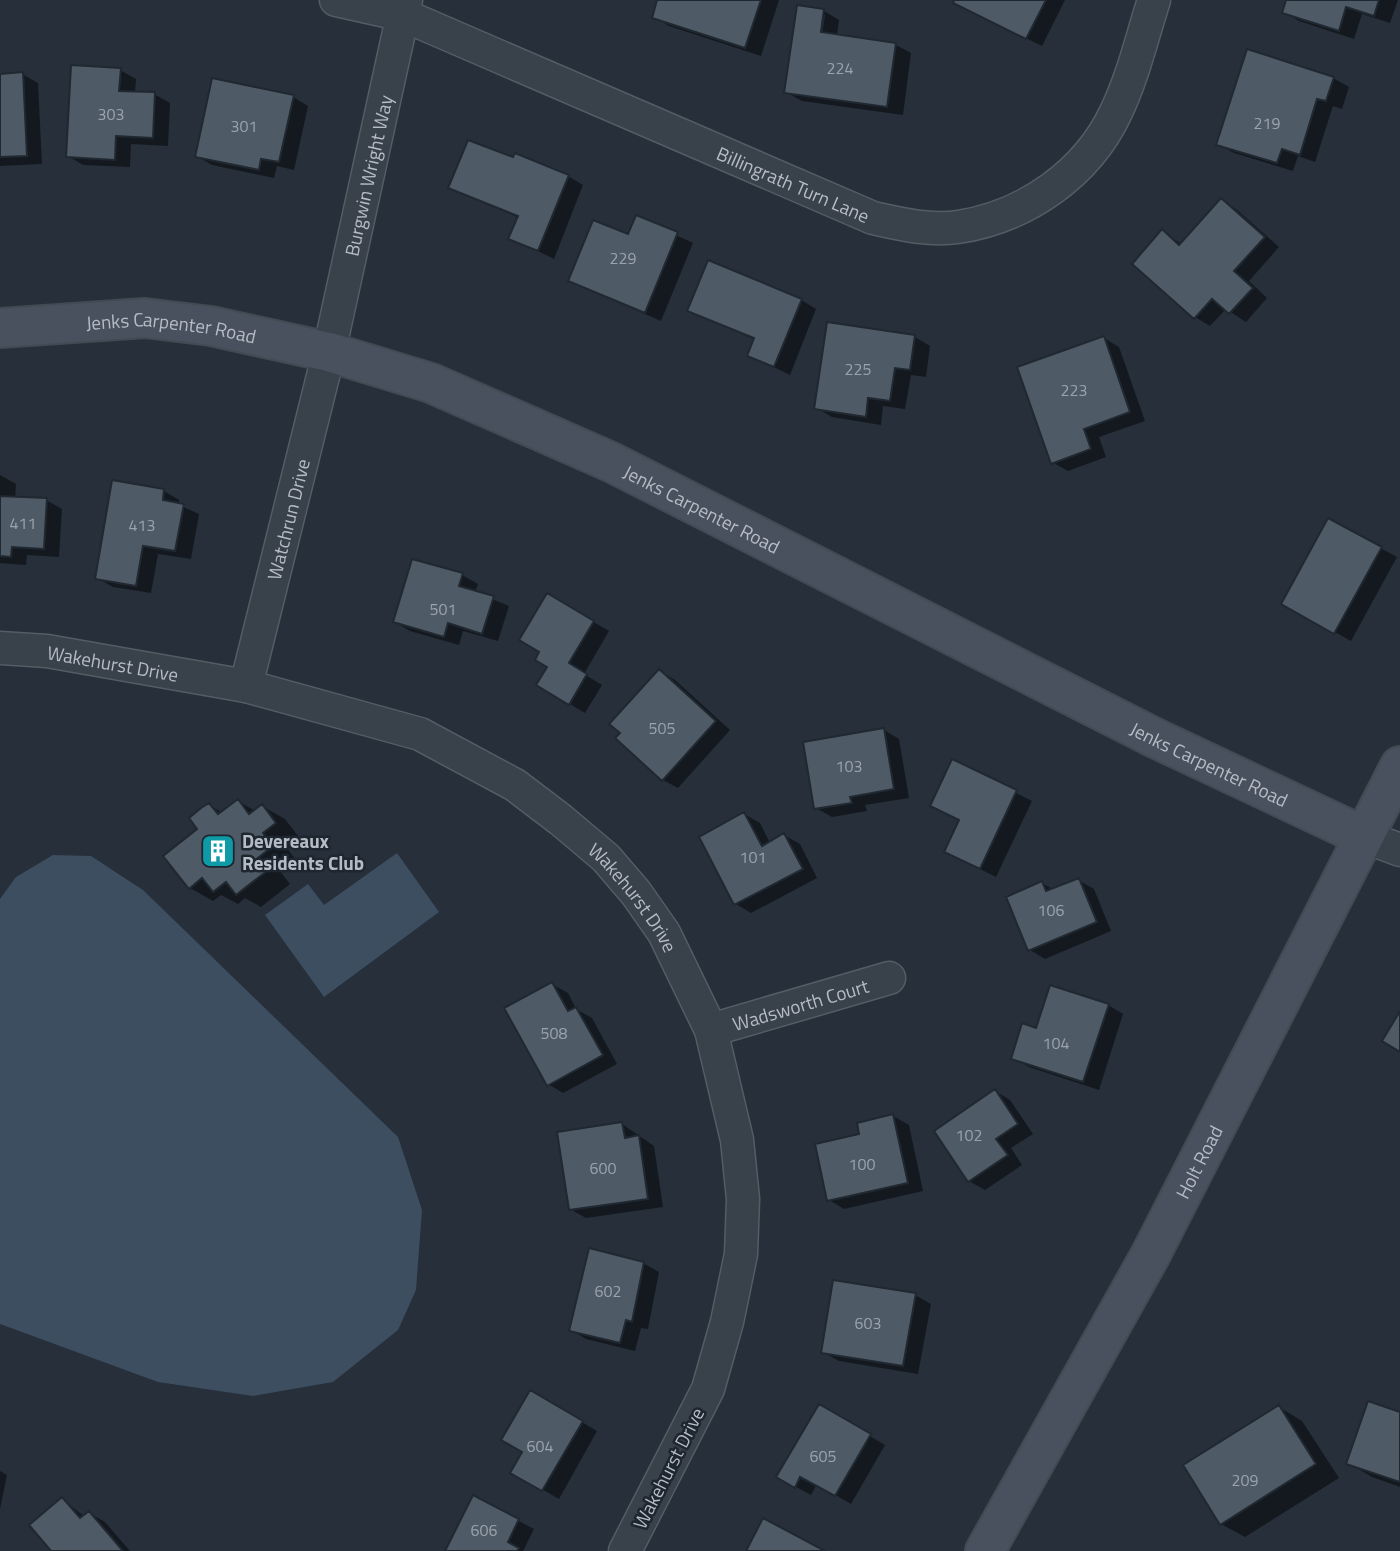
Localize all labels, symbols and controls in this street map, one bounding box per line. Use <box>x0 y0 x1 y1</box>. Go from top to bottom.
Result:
house number: 224 <box>827 56 853 80</box>
street label: Burgwin Wright Way <box>336 92 399 259</box>
house number: 303 <box>98 102 124 126</box>
house number: 219 <box>1254 111 1280 135</box>
house number: 301 <box>231 114 257 138</box>
street label: Billingrath Turn Lane <box>713 138 874 229</box>
house number: 229 <box>610 246 636 270</box>
street label: Jenks Carpenter Road <box>85 303 259 350</box>
house number: 225 <box>845 357 871 381</box>
house number: 223 <box>1061 378 1087 402</box>
street label: Watchrun Drive <box>258 455 316 583</box>
street label: Jenks Carpenter Road <box>619 456 785 560</box>
house number: 411 <box>10 511 36 535</box>
house number: 413 <box>129 513 155 537</box>
house number: 501 <box>430 597 456 621</box>
street label: Wakehurst Drive <box>45 637 181 688</box>
street label: Jenks Carpenter Road <box>1125 713 1293 813</box>
house number: 505 <box>649 716 675 740</box>
house number: 103 <box>836 754 862 778</box>
place label: Devereaux Residents Club <box>242 826 364 877</box>
building icon: Devereaux Residents Club <box>199 832 237 870</box>
street label: Wakehurst Drive <box>582 835 685 957</box>
house number: 101 <box>740 845 766 869</box>
house number: 106 <box>1038 898 1064 922</box>
street label: Wadsworth Court <box>729 970 872 1038</box>
house number: 508 <box>541 1021 567 1045</box>
house number: 104 <box>1043 1031 1069 1055</box>
street label: Holt Road <box>1167 1120 1229 1203</box>
house number: 102 <box>956 1123 982 1147</box>
house number: 100 <box>849 1152 875 1176</box>
house number: 600 <box>590 1156 616 1180</box>
house number: 602 <box>595 1279 621 1303</box>
house number: 603 <box>855 1311 881 1335</box>
street label: Wakehurst Drive <box>625 1402 711 1534</box>
house number: 604 <box>527 1434 553 1458</box>
house number: 605 <box>810 1444 836 1468</box>
house number: 209 <box>1232 1468 1258 1492</box>
house number: 606 <box>471 1518 497 1542</box>

